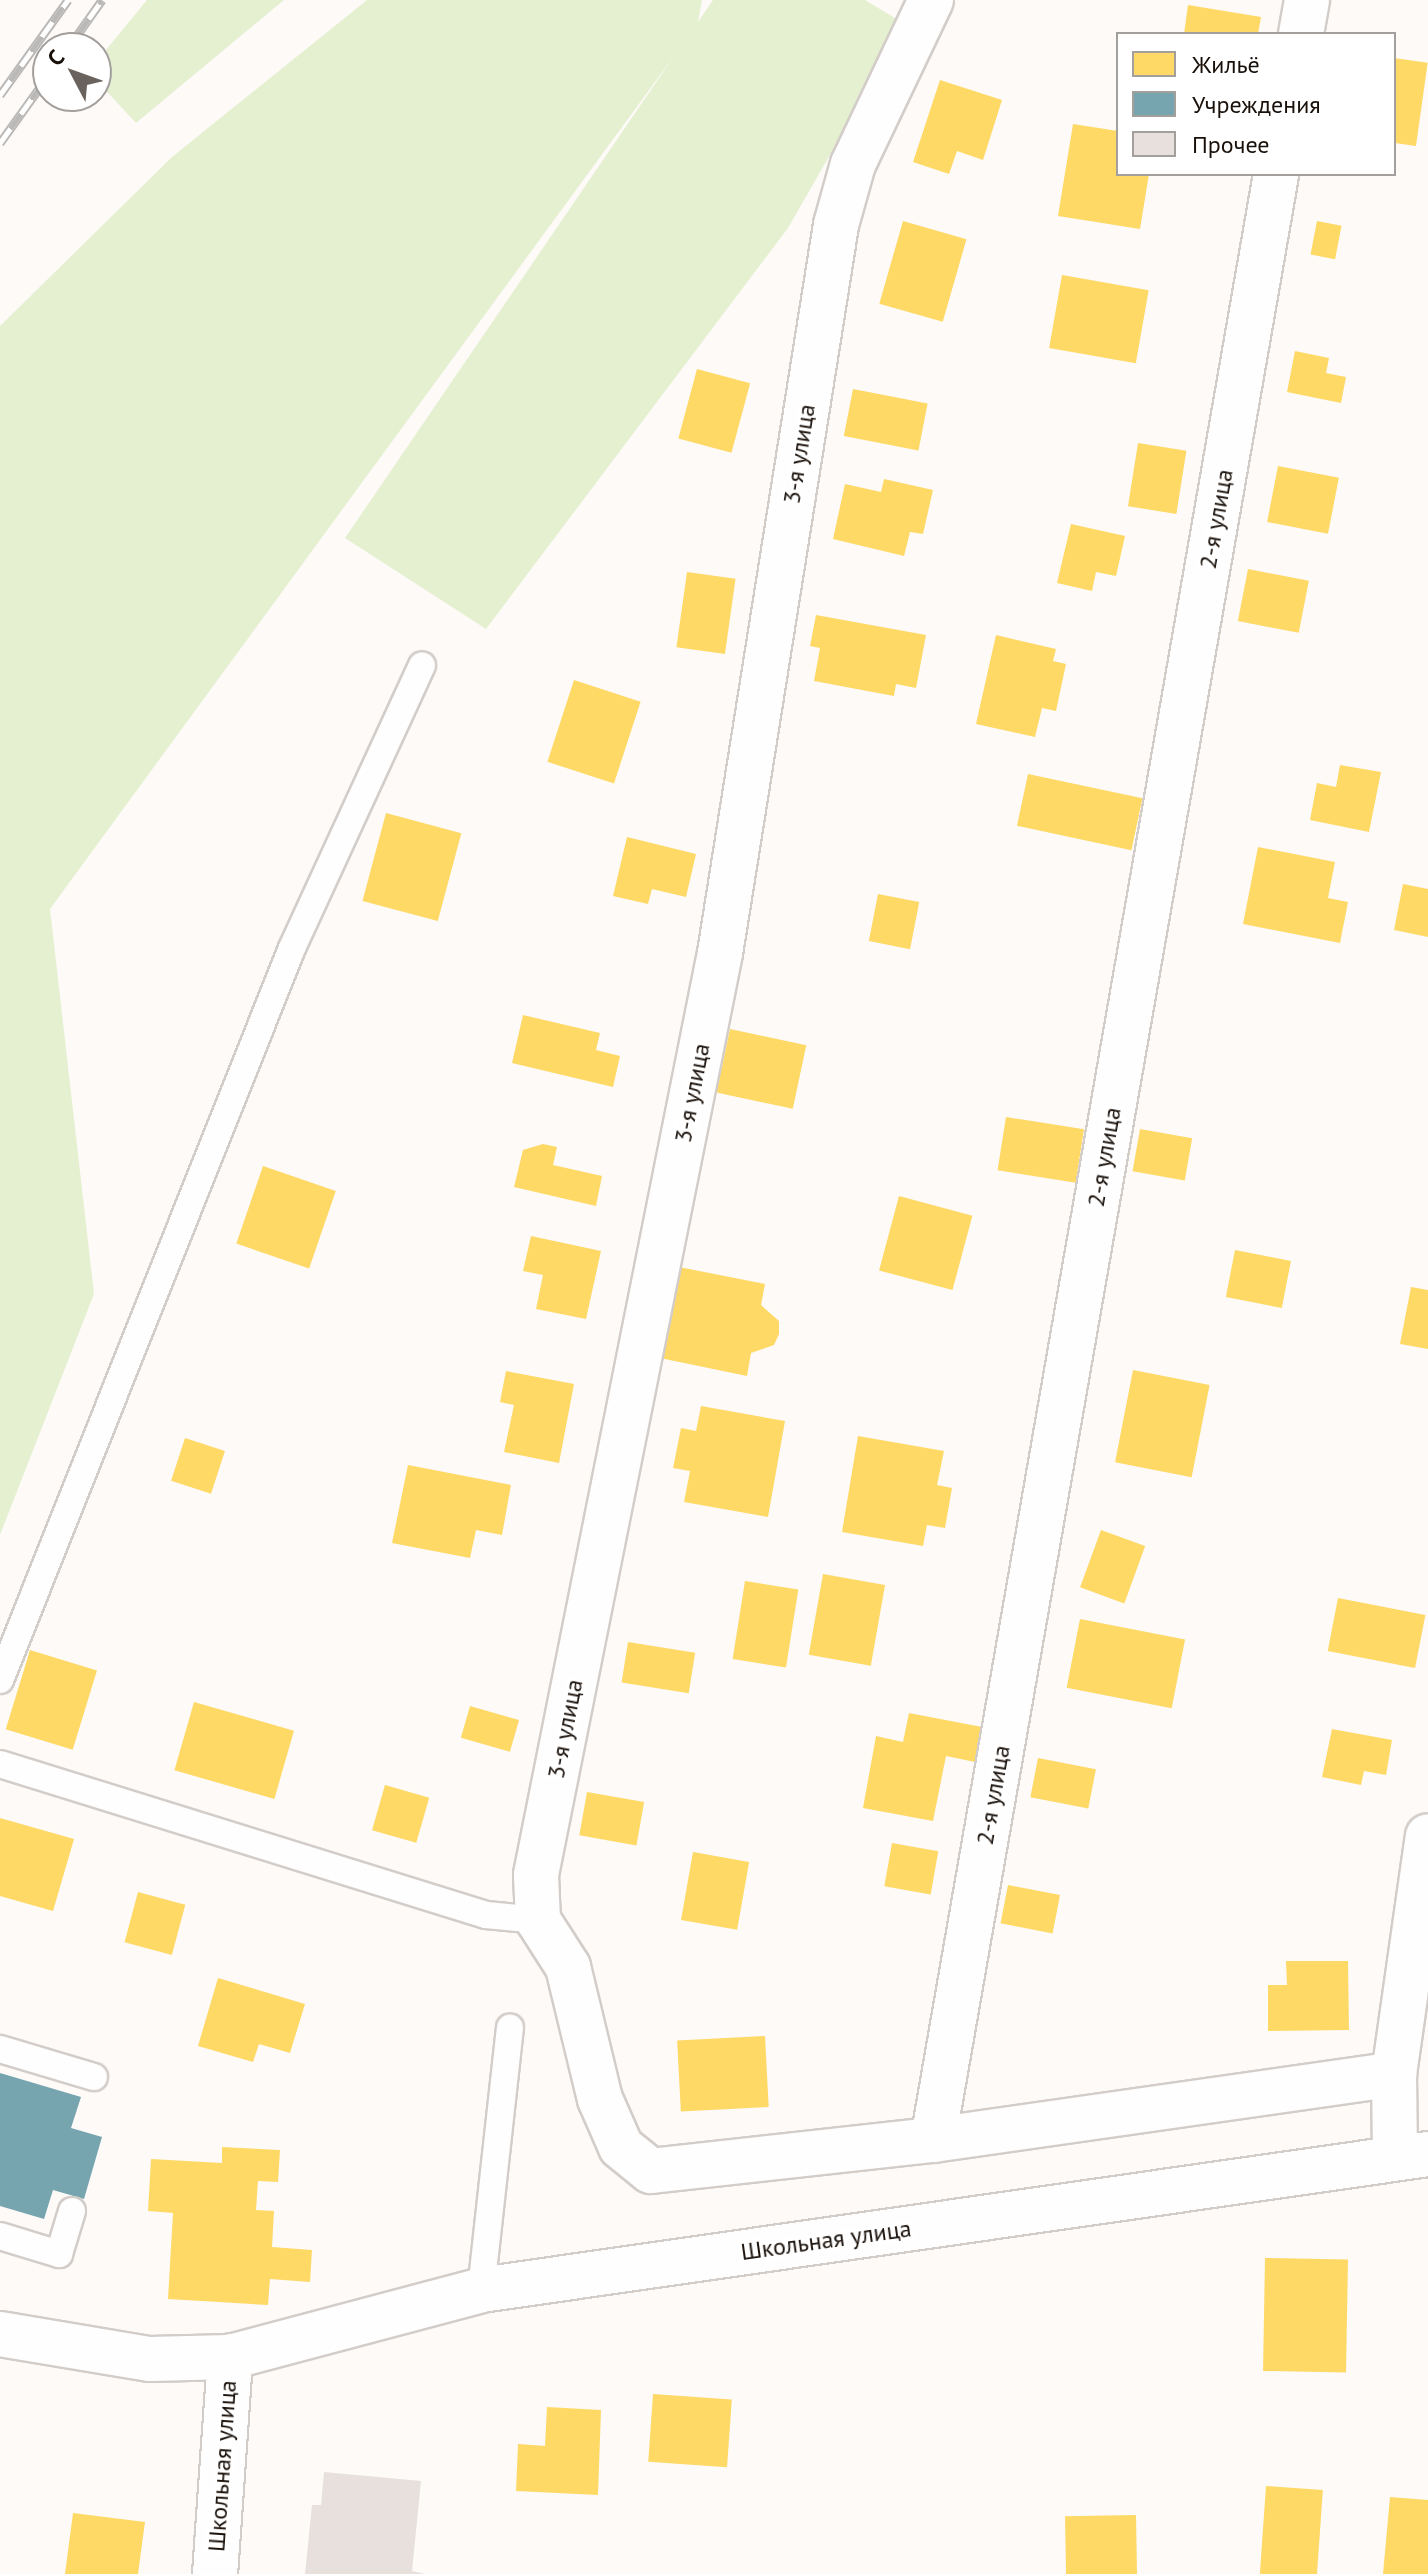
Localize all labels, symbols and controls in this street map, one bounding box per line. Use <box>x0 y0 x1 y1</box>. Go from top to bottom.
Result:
north arrow <box>32 32 112 112</box>
legend <box>1116 32 1396 176</box>
text: С <box>41 44 70 71</box>
text: Жильё <box>1192 49 1260 80</box>
text: Учреждения <box>1192 89 1321 120</box>
text: Прочее <box>1192 129 1270 160</box>
street label: 3-я улица <box>777 402 821 506</box>
street label: 2-я улица <box>1193 467 1239 571</box>
street label: 3-я улица <box>668 1041 716 1145</box>
street label: 2-я улица <box>1081 1105 1127 1209</box>
street label: 3-я улица <box>541 1677 589 1781</box>
street label: 2-я улица <box>970 1743 1016 1847</box>
street label: Школьная улица <box>739 2214 913 2266</box>
street label: Школьная улица <box>202 2379 242 2553</box>

